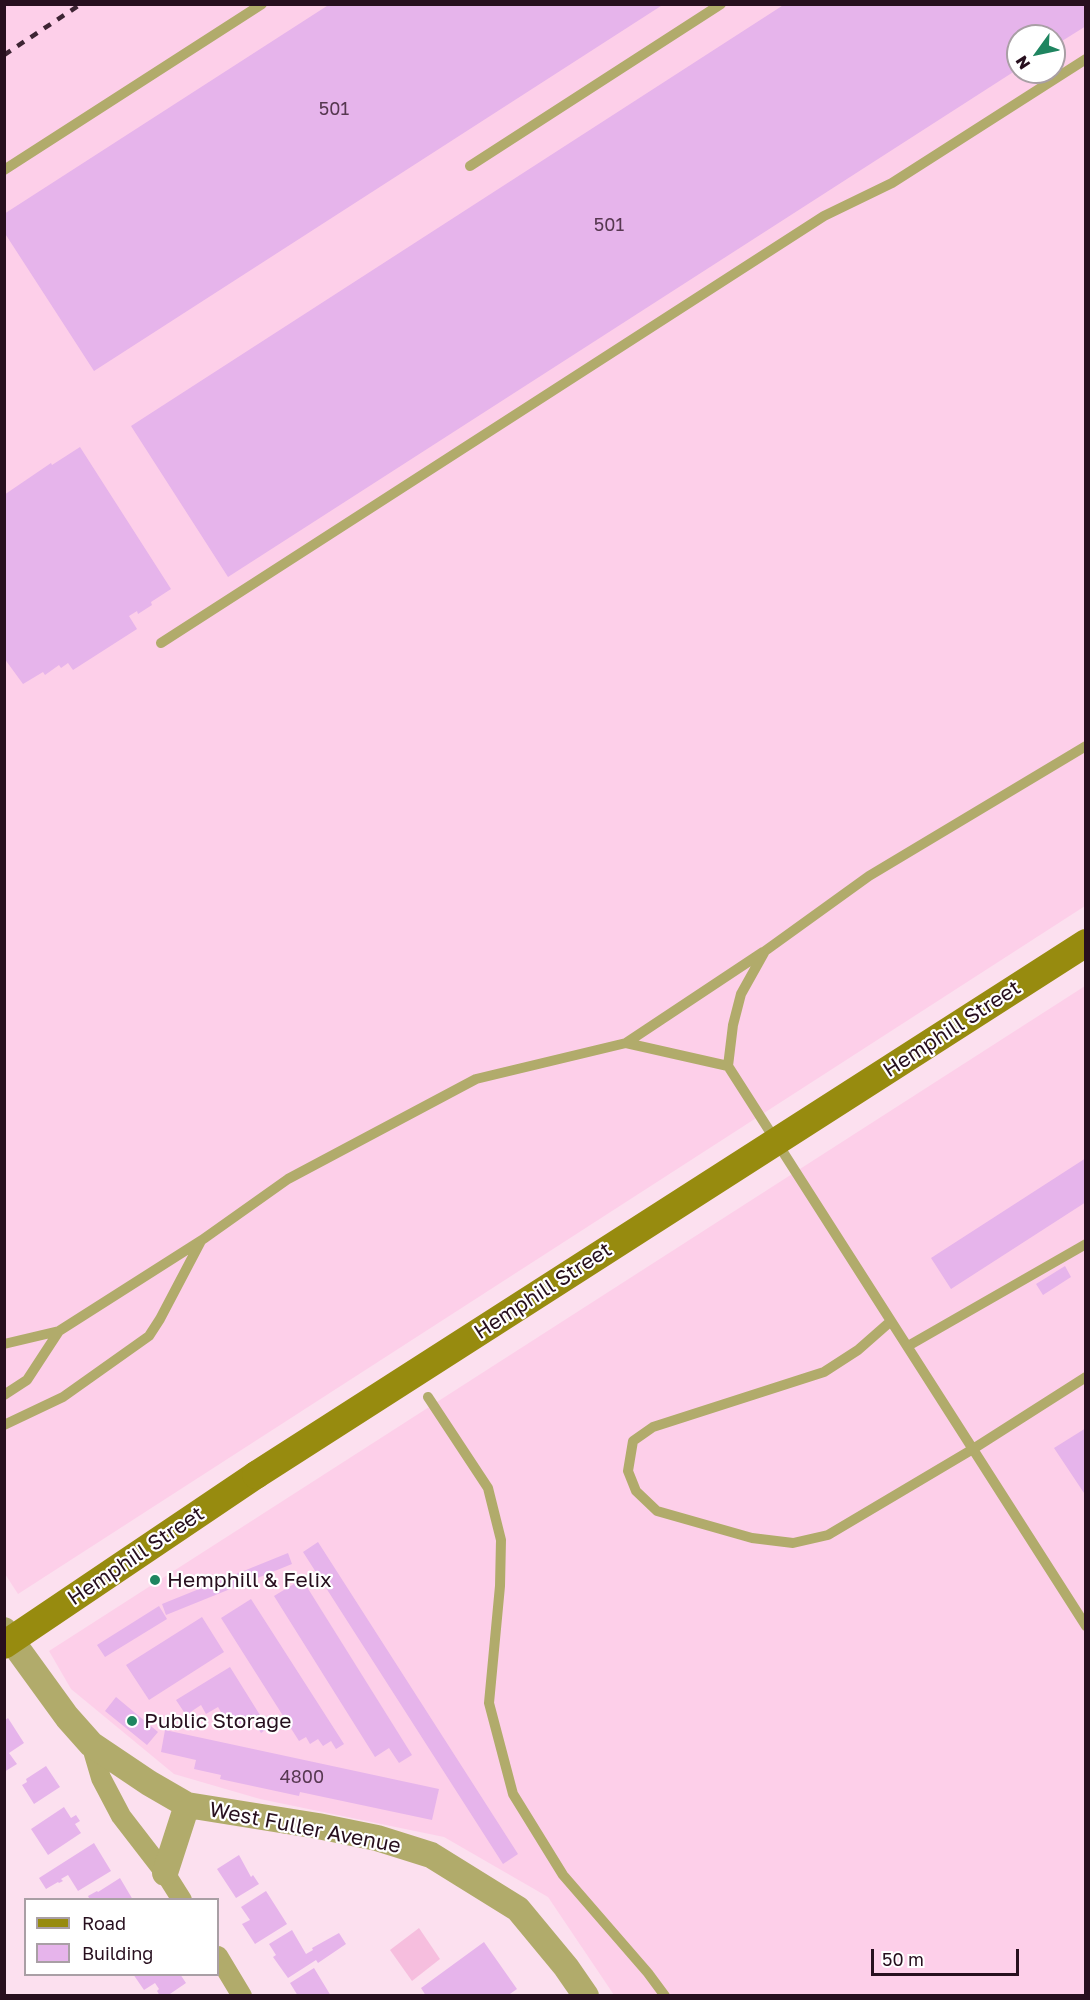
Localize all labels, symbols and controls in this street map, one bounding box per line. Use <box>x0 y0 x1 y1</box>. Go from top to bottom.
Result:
north arrow <box>1006 24 1066 84</box>
text: N <box>1011 52 1034 73</box>
house number: 501 <box>319 98 349 120</box>
house number: 501 <box>594 214 624 236</box>
street label: Hemphill Street <box>878 975 1026 1083</box>
street label: Hemphill Street <box>469 1237 617 1345</box>
street label: Hemphill Street <box>63 1501 209 1611</box>
place label: Hemphill & Felix <box>167 1567 332 1593</box>
marker: Hemphill & Felix <box>148 1573 162 1587</box>
place label: Public Storage <box>144 1708 291 1734</box>
marker: Public Storage <box>125 1714 139 1728</box>
house number: 4800 <box>280 1766 324 1788</box>
street label: West Fuller Avenue <box>207 1797 403 1859</box>
legend <box>24 1898 219 1976</box>
text: Road <box>82 1912 126 1934</box>
scale bar <box>874 1937 1022 1975</box>
text: Building <box>82 1942 153 1964</box>
text: 50 m <box>882 1948 924 1970</box>

